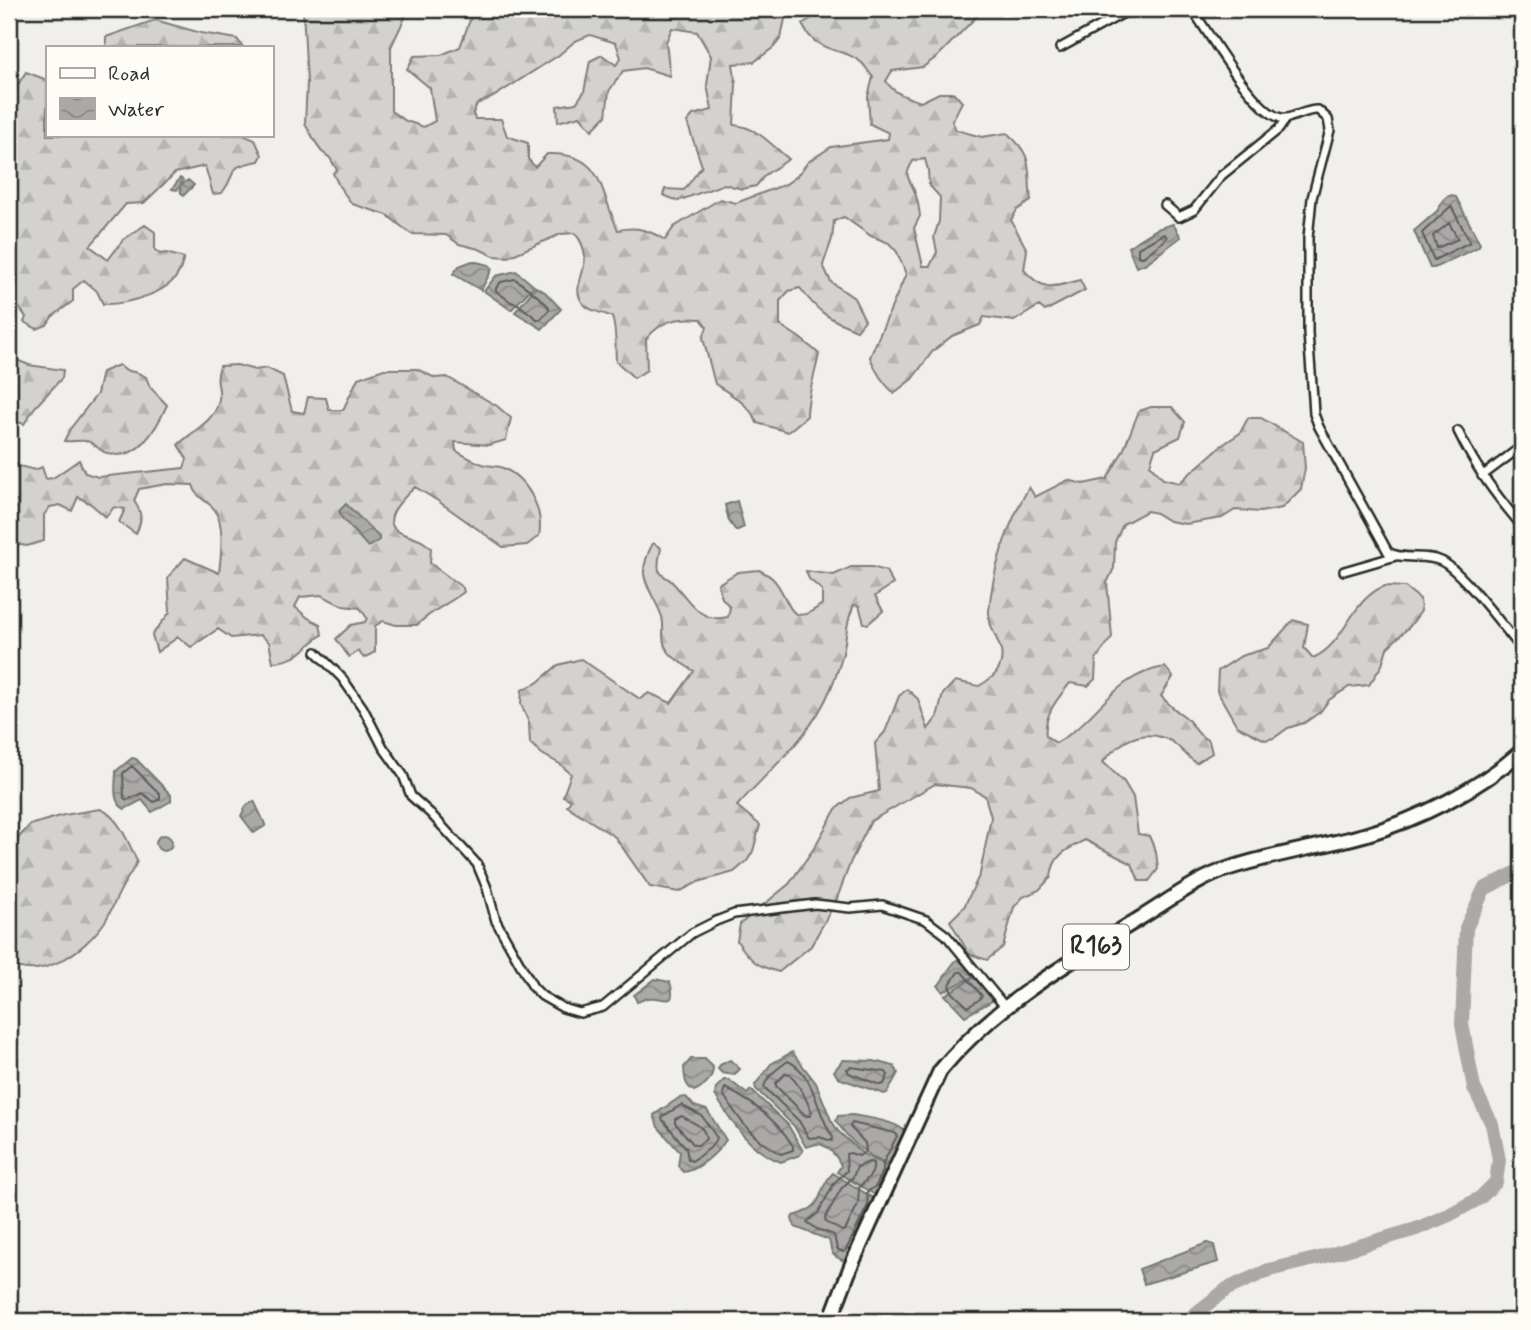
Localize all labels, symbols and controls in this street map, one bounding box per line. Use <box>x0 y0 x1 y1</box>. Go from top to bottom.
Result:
legend <box>46 46 273 136</box>
text: Road <box>108 60 150 88</box>
text: Water <box>108 96 164 124</box>
road number: R163 <box>1063 924 1129 970</box>

